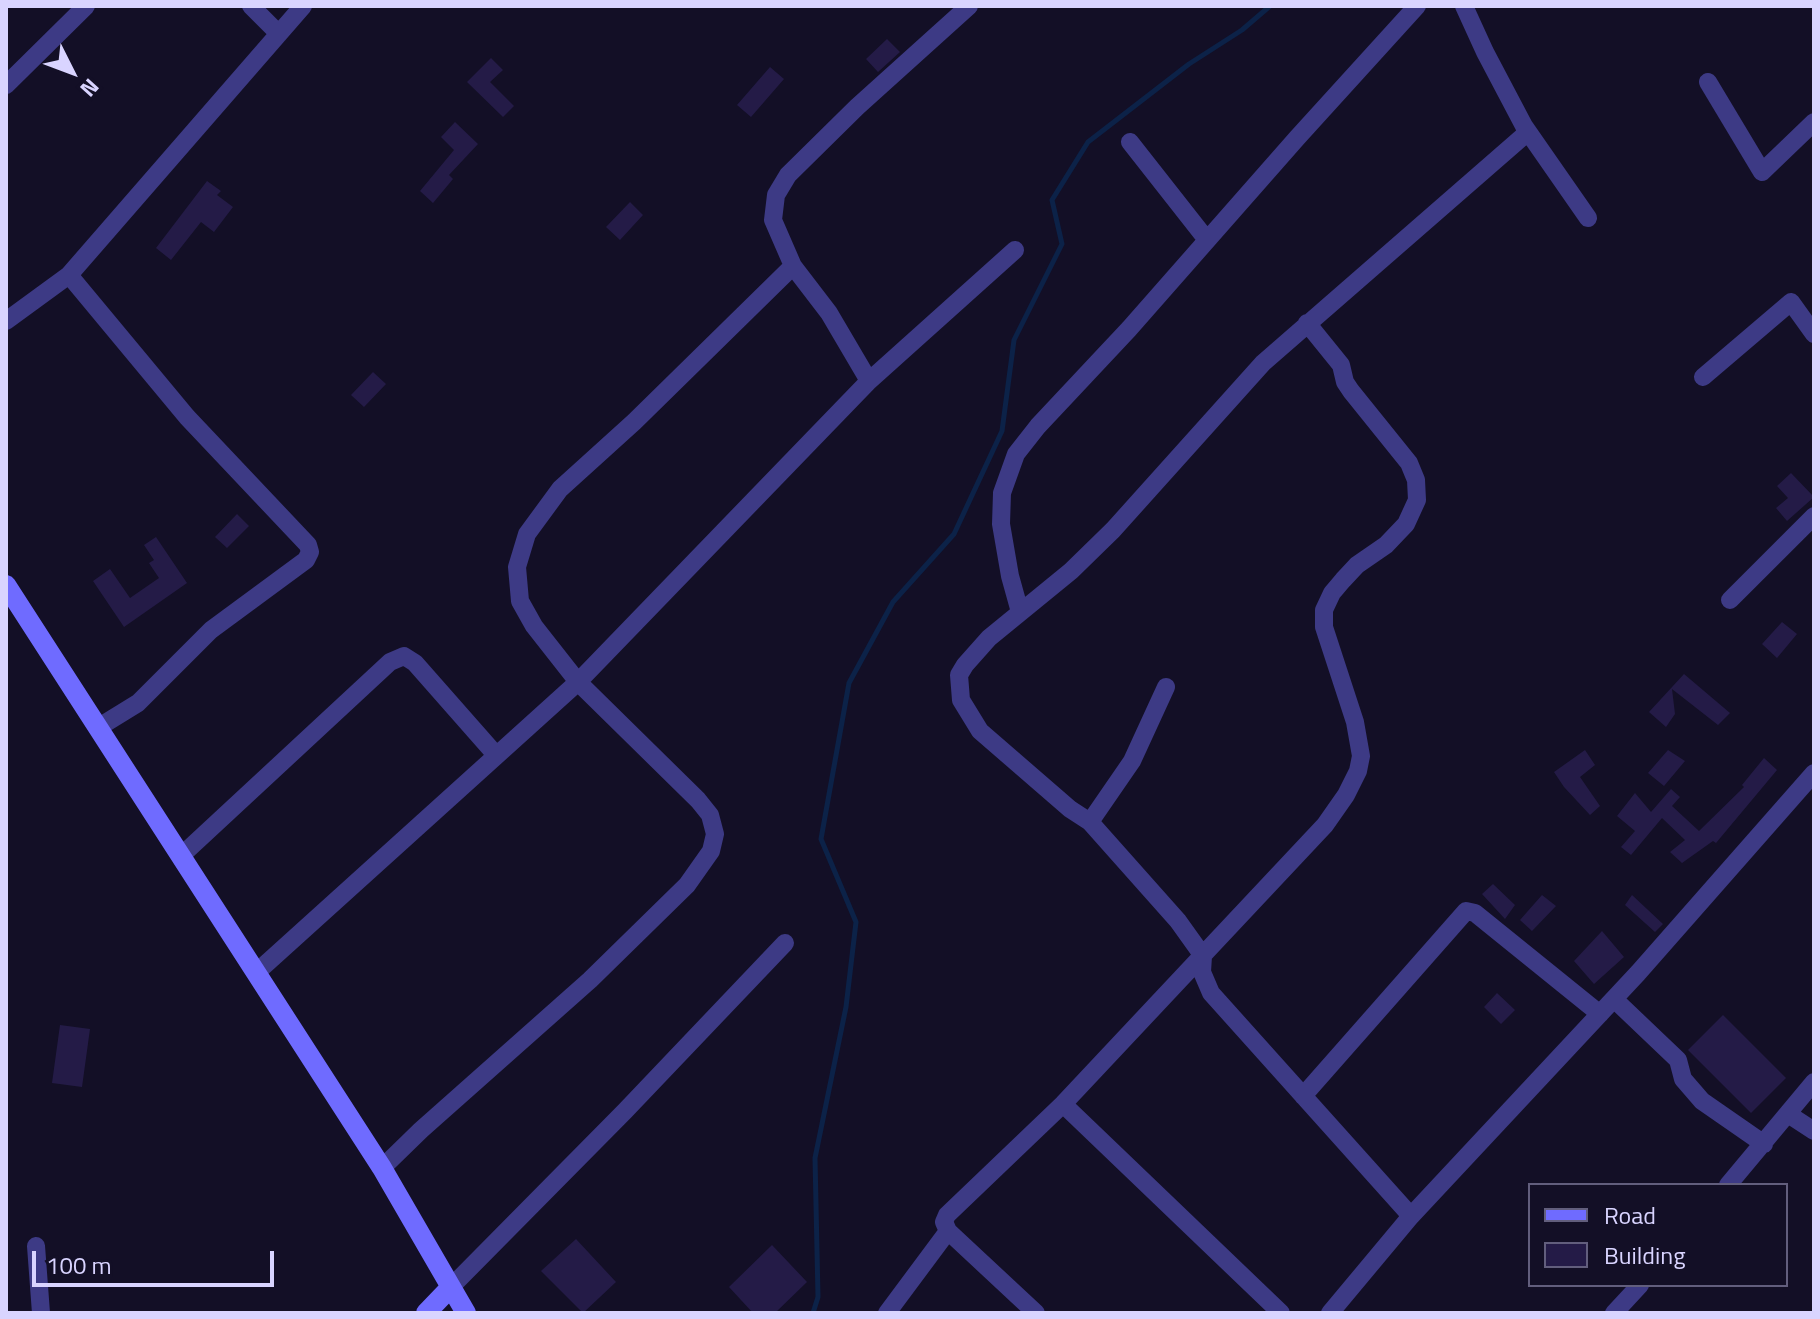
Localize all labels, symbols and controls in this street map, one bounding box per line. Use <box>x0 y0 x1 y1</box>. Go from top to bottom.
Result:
north arrow <box>32 32 112 112</box>
text: N <box>72 71 108 105</box>
legend <box>1528 1183 1788 1287</box>
text: Road <box>1604 1197 1656 1233</box>
scale bar <box>36 1235 278 1285</box>
text: Building <box>1604 1237 1686 1273</box>
text: 100 m <box>46 1247 112 1283</box>

